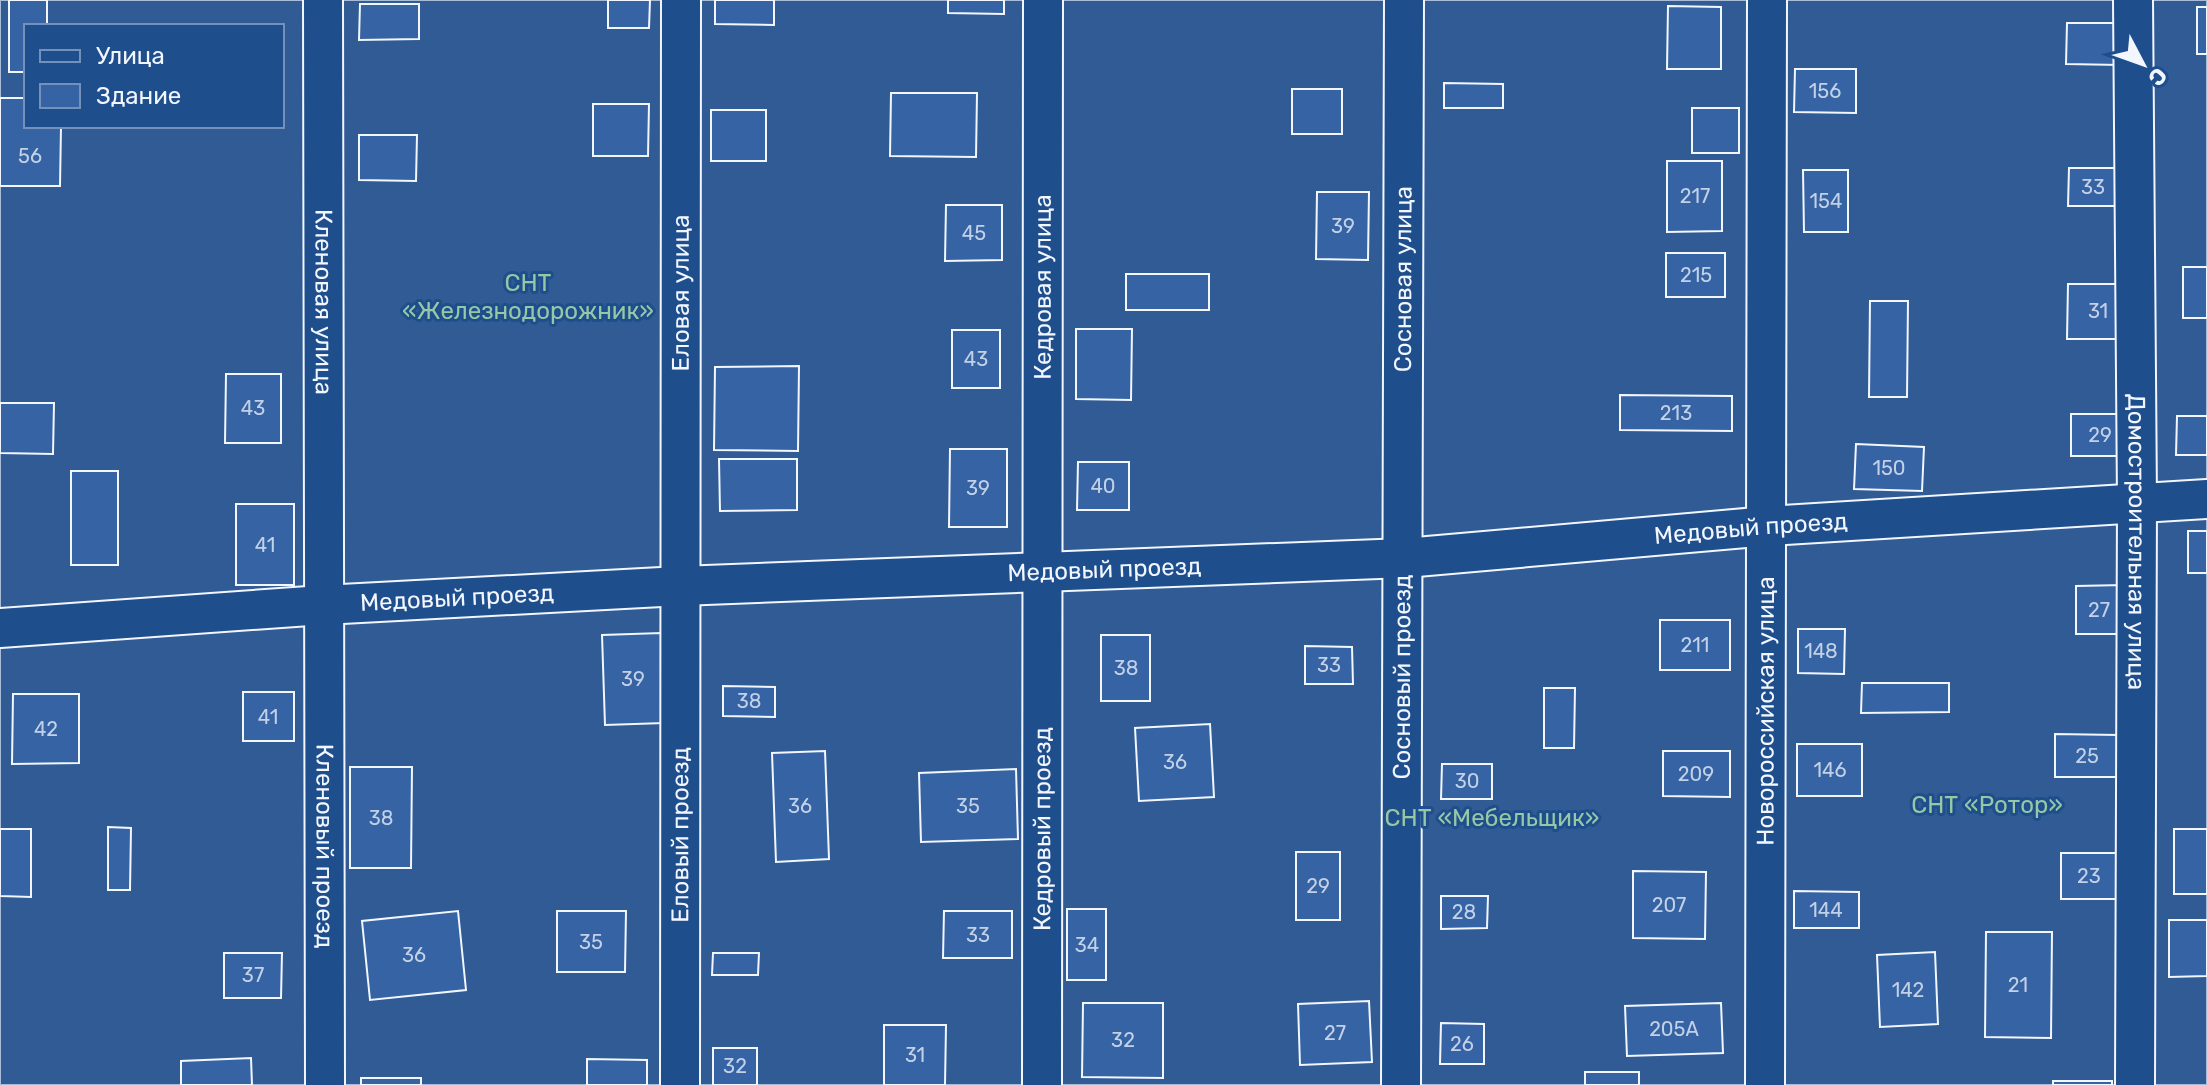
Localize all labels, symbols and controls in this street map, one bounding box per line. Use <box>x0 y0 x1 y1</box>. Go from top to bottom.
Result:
legend <box>24 24 284 128</box>
north arrow <box>2103 24 2183 104</box>
text: Улица <box>96 42 165 70</box>
text: С <box>2142 62 2173 91</box>
house number: 156 <box>1809 79 1841 103</box>
text: Здание <box>96 82 181 110</box>
house number: 56 <box>18 144 42 168</box>
house number: 33 <box>2081 175 2105 199</box>
house number: 217 <box>1680 184 1710 208</box>
street label: Сосновая улица <box>1389 186 1417 372</box>
house number: 154 <box>1810 189 1842 213</box>
street label: Кедровая улица <box>1029 194 1057 380</box>
street label: Кленовая улица <box>309 209 338 395</box>
street label: Еловая улица <box>667 214 695 372</box>
house number: 39 <box>1331 214 1355 238</box>
house number: 45 <box>962 221 986 245</box>
house number: 215 <box>1680 263 1712 287</box>
park label: СНТ «Железнодорожник» <box>402 269 654 325</box>
house number: 31 <box>2088 299 2108 323</box>
house number: 43 <box>964 347 988 371</box>
street label: Домостроительная улица <box>2122 394 2151 690</box>
house number: 43 <box>241 396 265 420</box>
house number: 213 <box>1660 401 1692 425</box>
house number: 29 <box>2088 423 2112 447</box>
house number: 150 <box>1872 456 1906 480</box>
house number: 40 <box>1090 474 1116 498</box>
house number: 39 <box>966 476 990 500</box>
street label: Медовый проезд <box>1653 507 1849 550</box>
house number: 41 <box>255 533 275 557</box>
street label: Медовый проезд <box>1007 552 1202 587</box>
street label: Сосновый проезд <box>1388 575 1416 779</box>
street label: Новороссийская улица <box>1751 576 1780 846</box>
street label: Медовый проезд <box>359 579 555 617</box>
house number: 27 <box>2088 598 2110 622</box>
house number: 211 <box>1681 633 1709 657</box>
house number: 148 <box>1804 639 1838 663</box>
house number: 33 <box>1317 653 1341 677</box>
house number: 38 <box>1114 656 1138 680</box>
house number: 39 <box>621 667 645 691</box>
house number: 38 <box>737 689 761 713</box>
house number: 41 <box>258 705 278 729</box>
house number: 42 <box>34 717 58 741</box>
street label: Кедровый проезд <box>1028 727 1056 931</box>
street label: Кленовый проезд <box>310 744 339 948</box>
house number: 25 <box>2075 744 2099 768</box>
street label: Еловый проезд <box>666 747 694 923</box>
house number: 36 <box>1163 750 1187 774</box>
house number: 146 <box>1813 758 1847 782</box>
house number: 209 <box>1678 762 1714 786</box>
house number: 30 <box>1455 769 1479 793</box>
park label: СНТ «Ротор» <box>1911 791 2063 819</box>
house number: 36 <box>788 794 812 818</box>
house number: 35 <box>956 794 980 818</box>
park label: СНТ «Мебельщик» <box>1385 804 1599 832</box>
house number: 38 <box>369 806 393 830</box>
house number: 23 <box>2077 864 2101 888</box>
house number: 29 <box>1306 874 1330 898</box>
house number: 207 <box>1652 893 1686 917</box>
house number: 144 <box>1809 898 1843 922</box>
house number: 28 <box>1452 900 1476 924</box>
house number: 33 <box>966 923 990 947</box>
house number: 35 <box>579 930 603 954</box>
house number: 34 <box>1075 933 1099 957</box>
house number: 36 <box>402 943 426 967</box>
house number: 37 <box>242 963 264 987</box>
house number: 21 <box>2008 973 2028 997</box>
house number: 142 <box>1892 978 1924 1002</box>
house number: 205А <box>1649 1017 1699 1041</box>
house number: 27 <box>1324 1021 1346 1045</box>
house number: 32 <box>1111 1028 1135 1052</box>
house number: 26 <box>1450 1032 1474 1056</box>
house number: 31 <box>905 1043 925 1067</box>
house number: 32 <box>723 1054 747 1078</box>

